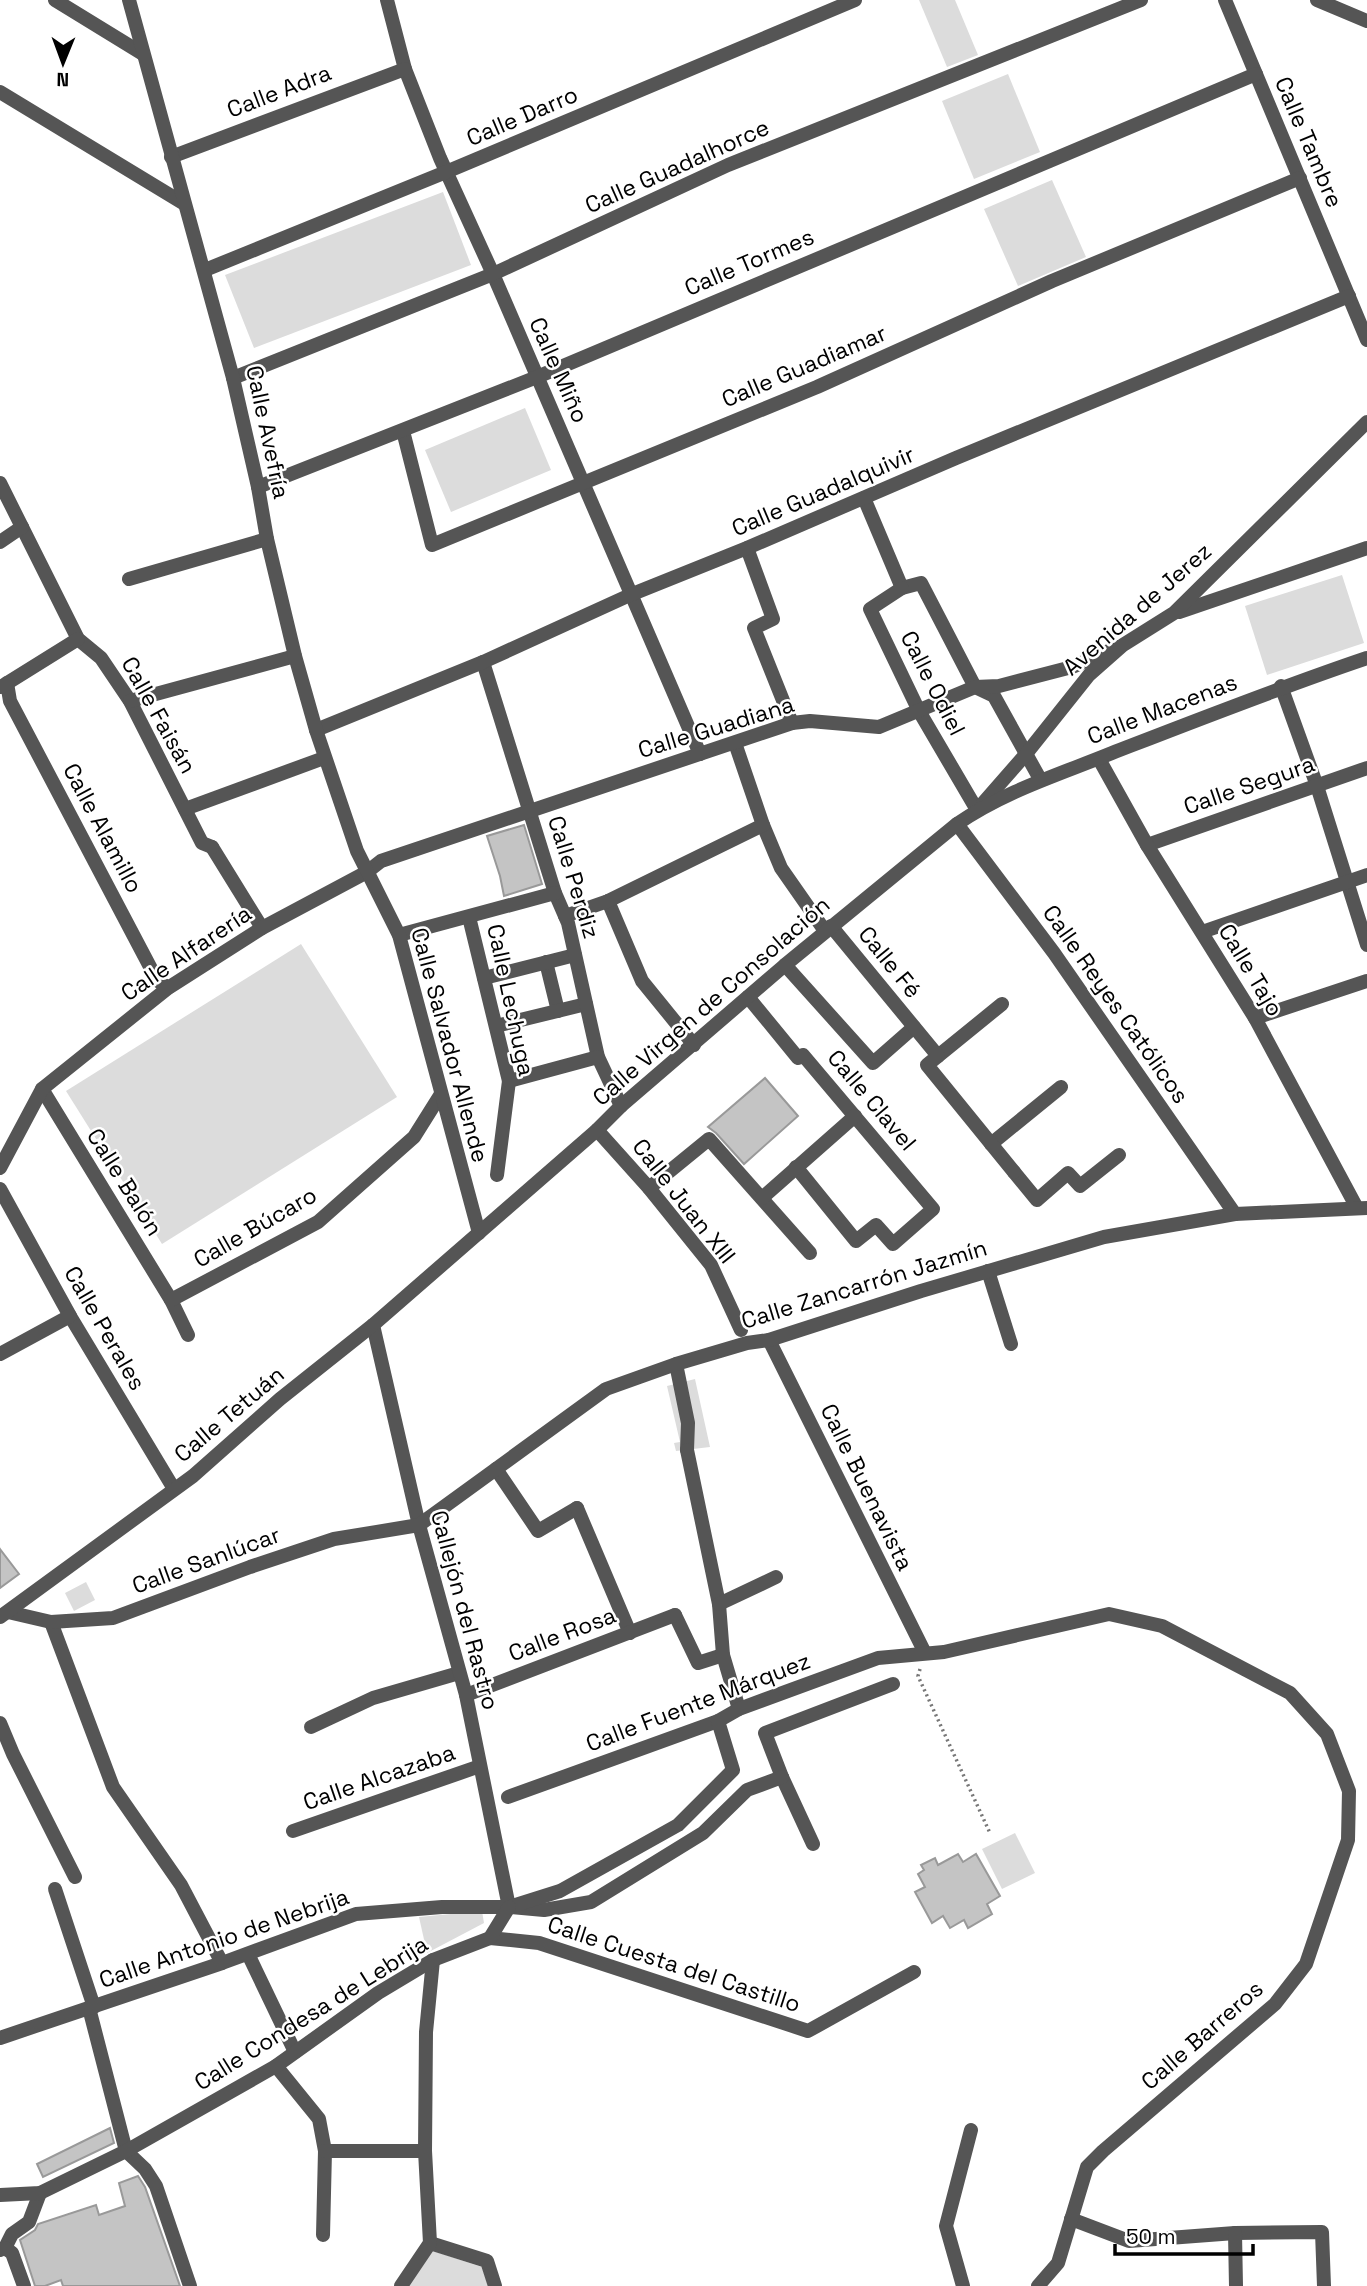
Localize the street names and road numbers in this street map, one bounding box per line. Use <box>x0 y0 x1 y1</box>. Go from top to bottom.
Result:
street label: Calle Adra <box>223 57 335 125</box>
street label: Calle Tambre <box>1268 72 1350 212</box>
street label: Calle Darro <box>462 79 582 153</box>
street label: Calle Guadalhorce <box>580 112 774 220</box>
street label: Calle Tormes <box>680 221 818 303</box>
street label: Calle Miño <box>522 312 596 428</box>
street label: Calle Guadiamar <box>717 318 891 414</box>
street label: Calle Avefría <box>239 363 297 501</box>
street label: Calle Guadalquivir <box>727 439 919 543</box>
street label: Avenida de Jerez <box>1056 536 1218 682</box>
street label: Calle Odiel <box>894 625 972 741</box>
street label: Calle Faisán <box>115 651 203 779</box>
street label: Calle Macenas <box>1083 667 1241 751</box>
street label: Calle Guadiana <box>634 689 798 765</box>
street label: Calle Segura <box>1179 749 1319 821</box>
street label: Calle Alamillo <box>56 758 150 898</box>
street label: Calle Perdiz <box>541 812 607 942</box>
street label: Calle Virgen de Consolación <box>586 890 836 1112</box>
street label: Calle Alfarería <box>115 898 257 1008</box>
street label: Calle Reyes Católicos <box>1036 899 1196 1109</box>
street label: Calle Tajo <box>1212 918 1290 1022</box>
street label: Calle Fé <box>852 920 928 1004</box>
street label: Calle Lechuga <box>480 921 542 1079</box>
street label: Calle Salvador Allende <box>404 924 496 1166</box>
street label: Calle Clavel <box>821 1043 923 1157</box>
street label: Calle Balón <box>80 1123 170 1241</box>
street label: Calle Juan XIII <box>626 1132 742 1270</box>
street label: Calle Búcaro <box>188 1180 322 1274</box>
street label: Calle Zancarrón Jazmín <box>738 1232 990 1336</box>
street label: Calle Perales <box>57 1260 153 1396</box>
street label: Calle Tetuán <box>168 1359 290 1469</box>
street label: Calle Buenavista <box>814 1399 920 1575</box>
street label: Callejón del Rastro <box>424 1507 506 1713</box>
street label: Calle Sanlúcar <box>128 1519 284 1601</box>
street label: Calle Rosa <box>504 1600 620 1668</box>
street label: Calle Fuente Márquez <box>582 1645 814 1759</box>
street label: Calle Alcazaba <box>299 1737 459 1817</box>
street label: Calle Antonio de Nebrija <box>95 1881 353 1995</box>
street label: Calle Cuesta del Castillo <box>544 1909 804 2019</box>
street label: Calle Condesa de Lebrija <box>189 1929 433 2097</box>
street label: Calle Barreros <box>1135 1974 1269 2096</box>

